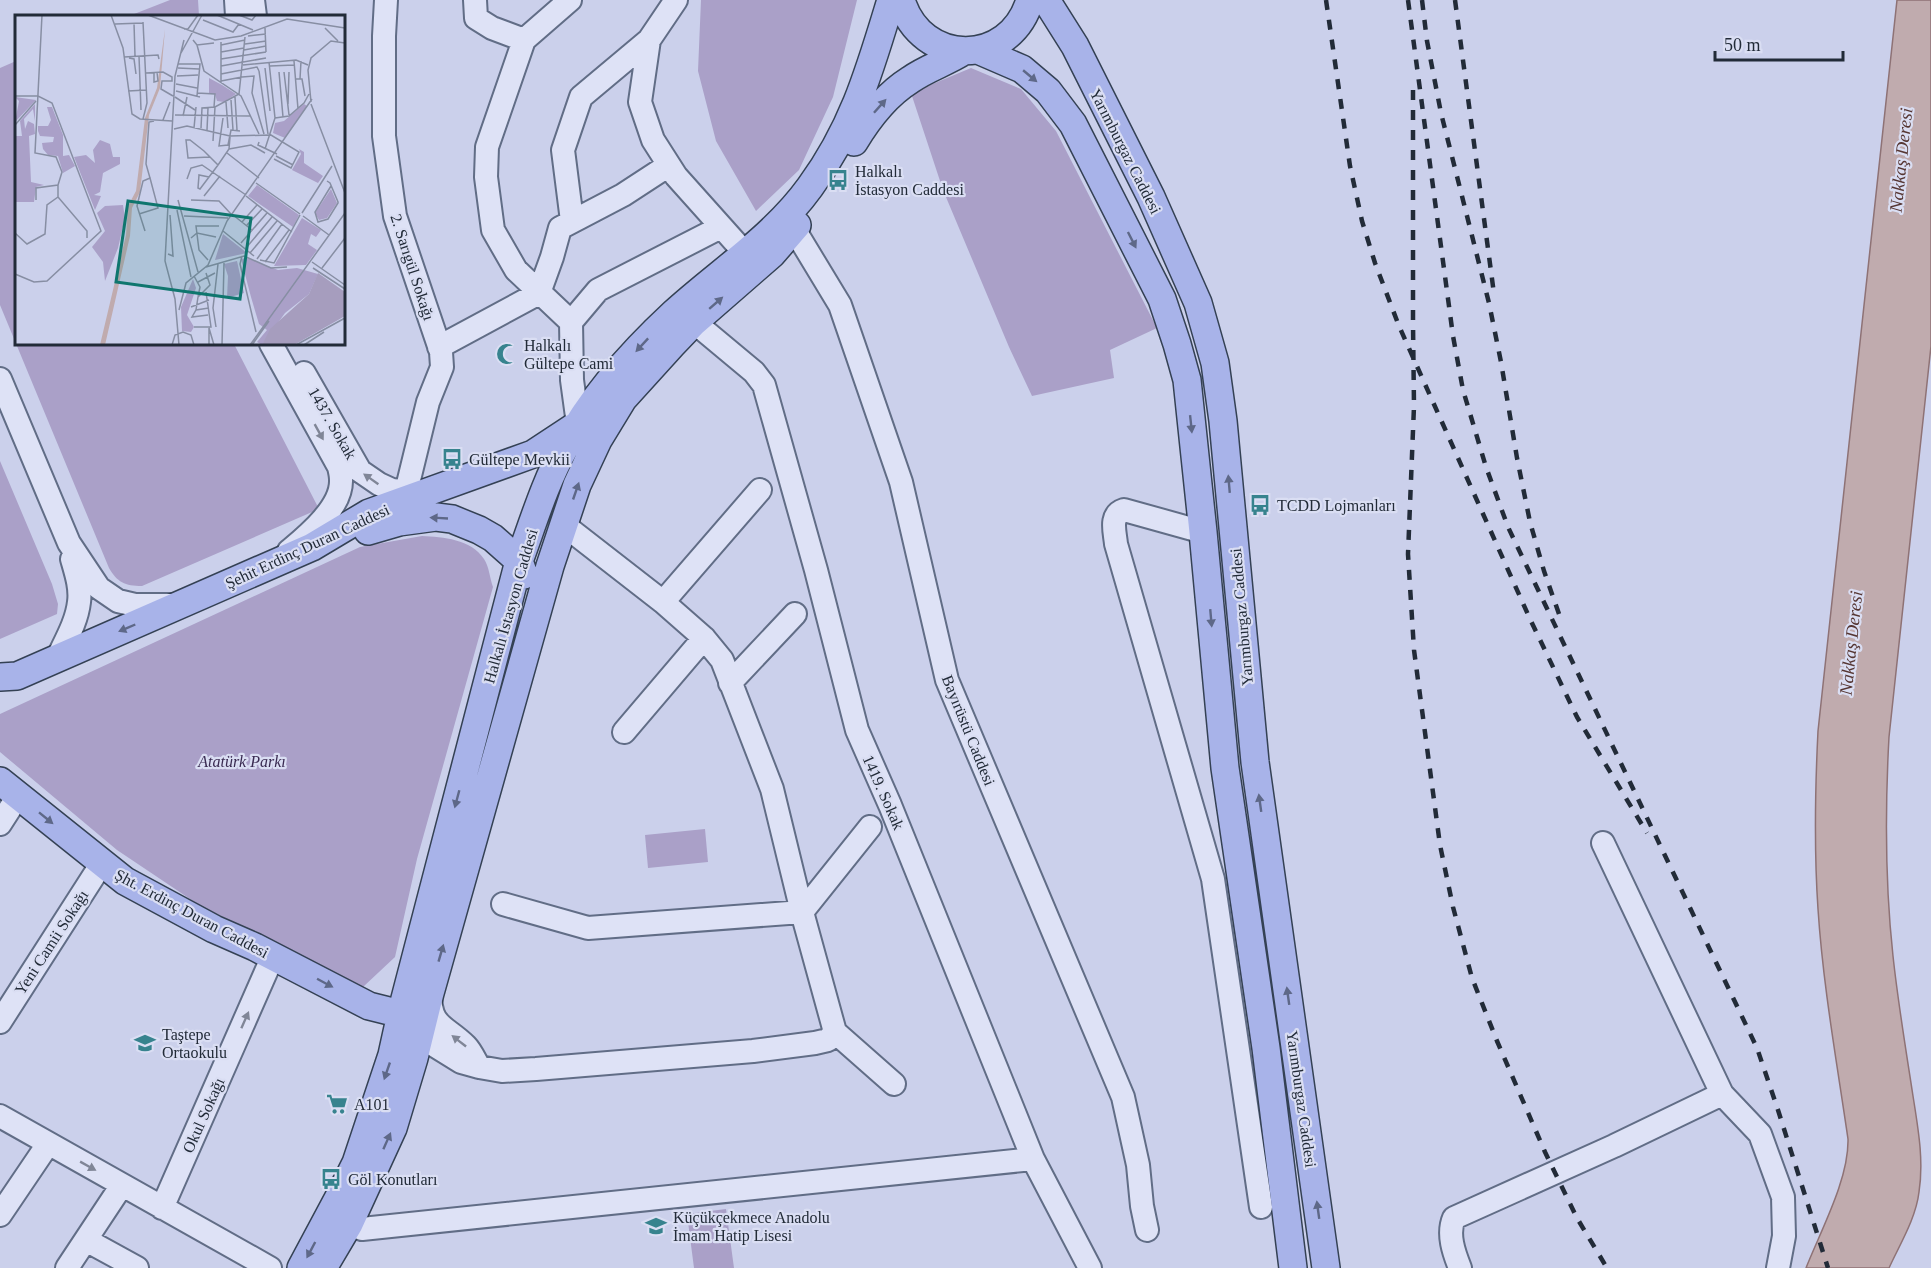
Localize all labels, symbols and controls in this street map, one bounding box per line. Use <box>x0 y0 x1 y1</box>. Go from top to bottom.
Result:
inset map <box>15 15 345 345</box>
scale bar <box>1715 24 1842 62</box>
text: 50 m <box>1724 35 1761 55</box>
one-way arrow <box>1022 69 1038 82</box>
street label: Yarımburgaz Caddesi <box>1086 86 1165 218</box>
one-way arrow <box>873 99 886 114</box>
water label: Nakkaş Deresi <box>1885 107 1916 214</box>
place label: Halkalı İstasyon Caddesi <box>855 163 964 199</box>
bus stop icon: Halkalı İstasyon Caddesi <box>826 168 850 192</box>
street label: 2. Sarıgül Sokağı <box>386 212 438 323</box>
one-way arrow <box>1126 231 1136 249</box>
one-way arrow <box>708 297 723 310</box>
place label: Halkalı Gültepe Cami <box>524 337 614 373</box>
one-way arrow <box>636 337 649 352</box>
mosque icon: Halkalı Gültepe Cami <box>495 342 519 366</box>
street label: 1437. Sokak <box>305 384 360 462</box>
one-way arrow <box>1187 414 1196 433</box>
one-way arrow <box>314 423 324 440</box>
bus stop icon: Gültepe Mevkii <box>440 447 464 471</box>
place label: Gültepe Mevkii <box>469 451 570 469</box>
one-way arrow <box>364 473 380 485</box>
one-way arrow <box>1224 474 1234 493</box>
one-way arrow <box>571 482 581 500</box>
bus stop icon: TCDD Lojmanları <box>1248 493 1272 517</box>
place label: TCDD Lojmanları <box>1277 497 1396 515</box>
street label: Şehit Erdinç Duran Caddesi <box>222 501 393 593</box>
one-way arrow <box>430 514 449 523</box>
street label: Halkalı İstasyon Caddesi <box>480 526 542 686</box>
street label: Yarımburgaz Caddesi <box>1227 547 1257 686</box>
water label: Nakkaş Deresi <box>1835 590 1866 697</box>
one-way arrow <box>1206 608 1216 627</box>
one-way arrow <box>117 623 135 633</box>
street label: Bayırüstü Caddesi <box>938 672 999 789</box>
street label: 1419. Sokak <box>860 752 908 832</box>
park label: Atatürk Parkı <box>197 753 286 770</box>
one-way arrow <box>452 789 462 808</box>
one-way arrow <box>1256 793 1265 812</box>
one-way arrow <box>38 811 53 823</box>
street label: Şht. Erdinç Duran Caddesi <box>112 866 272 962</box>
street label: Yeni Camii Sokağı <box>11 886 93 998</box>
one-way arrow <box>437 944 446 962</box>
one-way arrow <box>317 978 334 988</box>
one-way arrow <box>1283 987 1292 1006</box>
one-way arrow <box>240 1010 250 1028</box>
place label: Taştepe Ortaokulu <box>162 1026 227 1061</box>
street label: Yarımburgaz Caddesi <box>1282 1030 1320 1169</box>
school or university icon: Taştepe Ortaokulu <box>133 1031 157 1055</box>
one-way arrow <box>452 1035 467 1047</box>
one-way arrow <box>382 1062 391 1080</box>
street label: Okul Sokağı <box>179 1074 229 1156</box>
supermarket icon: A101 <box>325 1092 349 1116</box>
place label: A101 <box>354 1096 390 1113</box>
one-way arrow <box>382 1131 392 1149</box>
one-way arrow <box>79 1161 96 1171</box>
bus stop icon: Göl Konutları <box>319 1167 343 1191</box>
place label: Göl Konutları <box>348 1171 438 1188</box>
one-way arrow <box>1313 1200 1322 1219</box>
place label: Küçükçekmece Anadolu İmam Hatip Lisesi <box>673 1209 830 1245</box>
school or university icon: Küçükçekmece Anadolu İmam Hatip Lisesi <box>644 1214 668 1238</box>
one-way arrow <box>306 1241 316 1258</box>

